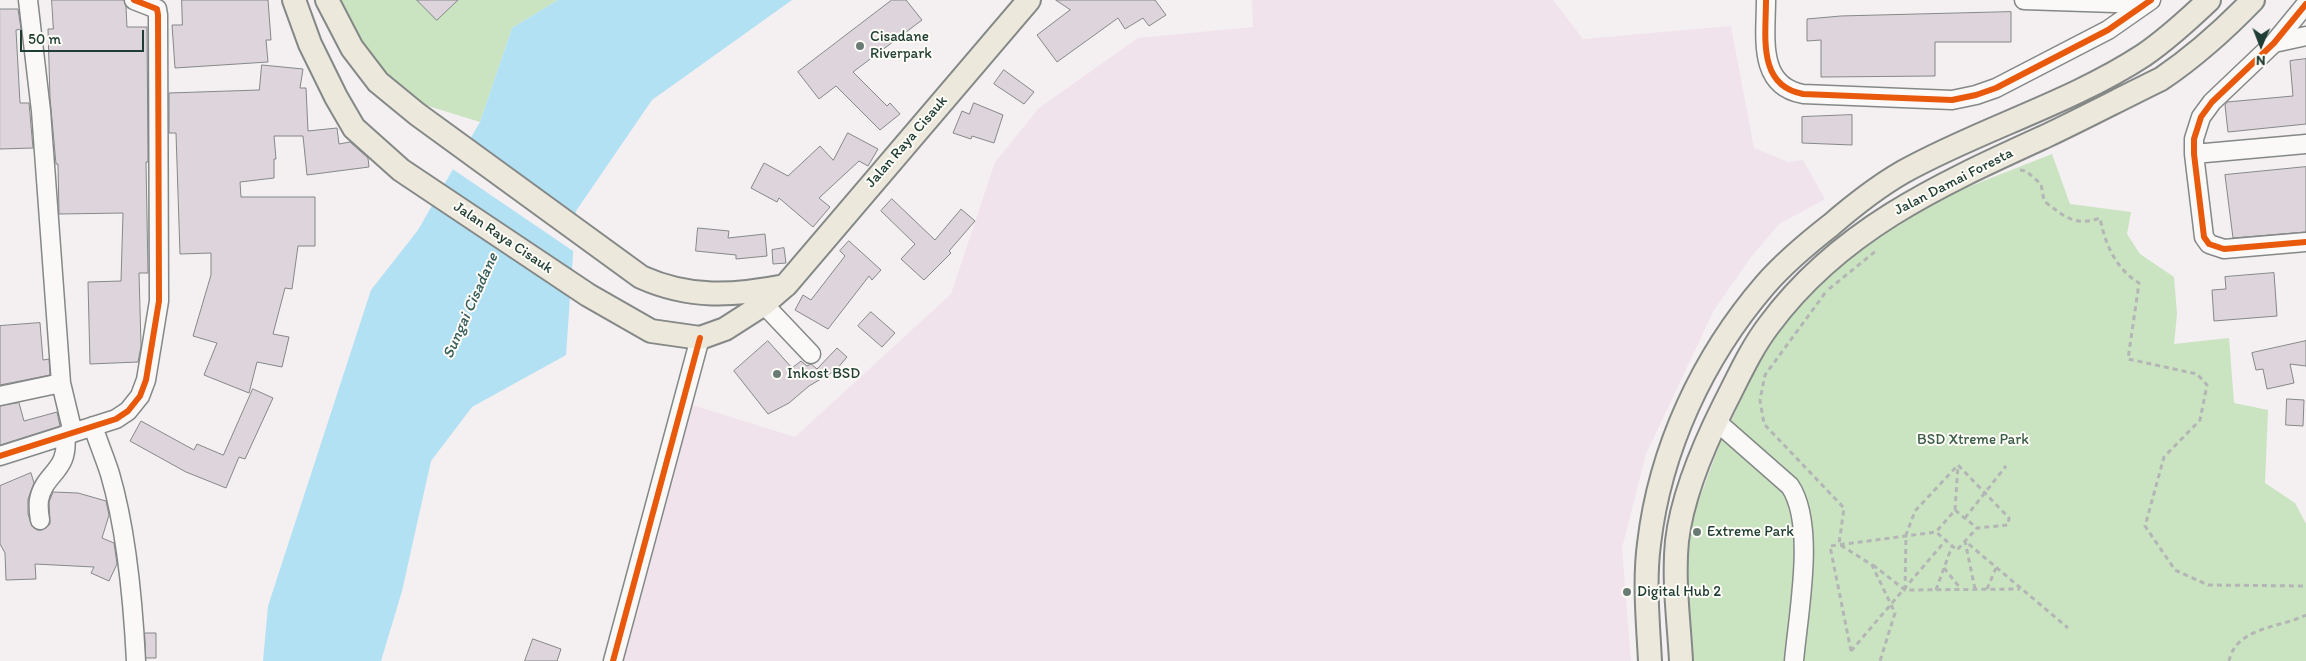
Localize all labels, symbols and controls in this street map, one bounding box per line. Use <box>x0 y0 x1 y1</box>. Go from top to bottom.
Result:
scale bar <box>22 20 146 52</box>
north arrow <box>2236 20 2286 70</box>
place label: Cisadane Riverpark <box>870 28 932 63</box>
text: 50 m <box>28 30 61 48</box>
marker: Cisadane Riverpark <box>854 40 866 52</box>
text: N <box>2256 52 2266 69</box>
street label: Jalan Raya Cisauk <box>862 92 952 192</box>
street label: Jalan Damai Foresta <box>1892 144 2016 220</box>
street label: Jalan Raya Cisauk <box>450 198 556 278</box>
water label: Sungai Cisadane <box>439 250 503 362</box>
place label: Inkost BSD <box>787 365 860 383</box>
marker: Inkost BSD <box>771 368 783 380</box>
park label: BSD Xtreme Park <box>1917 431 2029 449</box>
place label: Extreme Park <box>1707 523 1794 541</box>
marker: Extreme Park <box>1691 526 1703 538</box>
place label: Digital Hub 2 <box>1637 583 1721 601</box>
marker: Digital Hub 2 <box>1621 586 1633 598</box>

